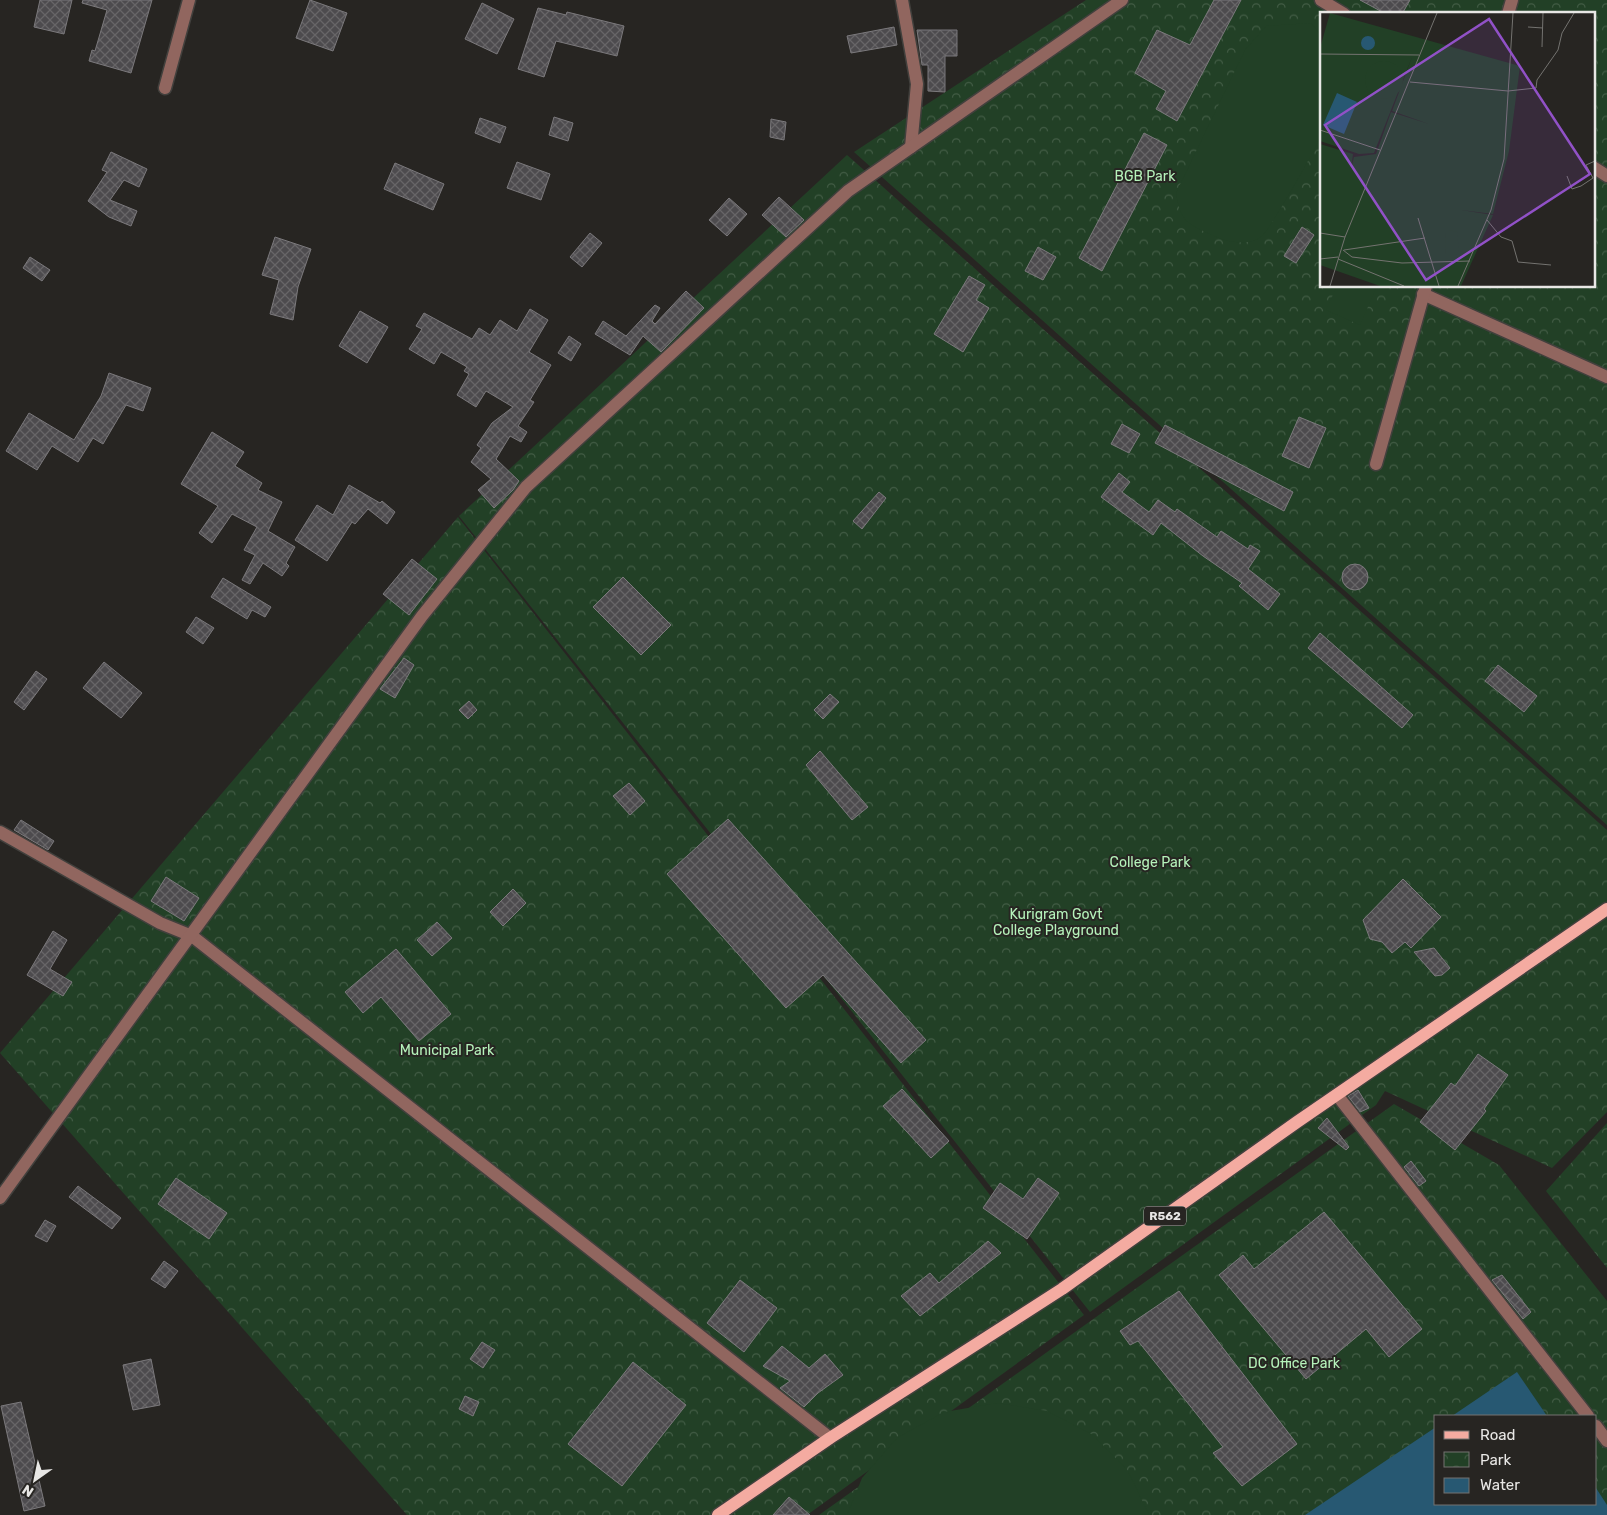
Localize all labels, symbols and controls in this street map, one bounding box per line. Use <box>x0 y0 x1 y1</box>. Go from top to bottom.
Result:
inset map <box>1320 12 1594 288</box>
park label: BGB Park <box>1115 168 1176 185</box>
park label: College Park <box>1110 854 1191 871</box>
park label: Kurigram Govt College Playground <box>993 906 1119 939</box>
park label: Municipal Park <box>400 1042 495 1059</box>
road number: R562 <box>1144 1206 1186 1226</box>
park label: DC Office Park <box>1248 1355 1341 1372</box>
legend <box>1434 1415 1597 1505</box>
text: Road <box>1480 1426 1516 1444</box>
text: Park <box>1480 1451 1511 1469</box>
north arrow <box>10 1455 60 1505</box>
text: Water <box>1480 1476 1520 1494</box>
text: N <box>19 1481 37 1500</box>

